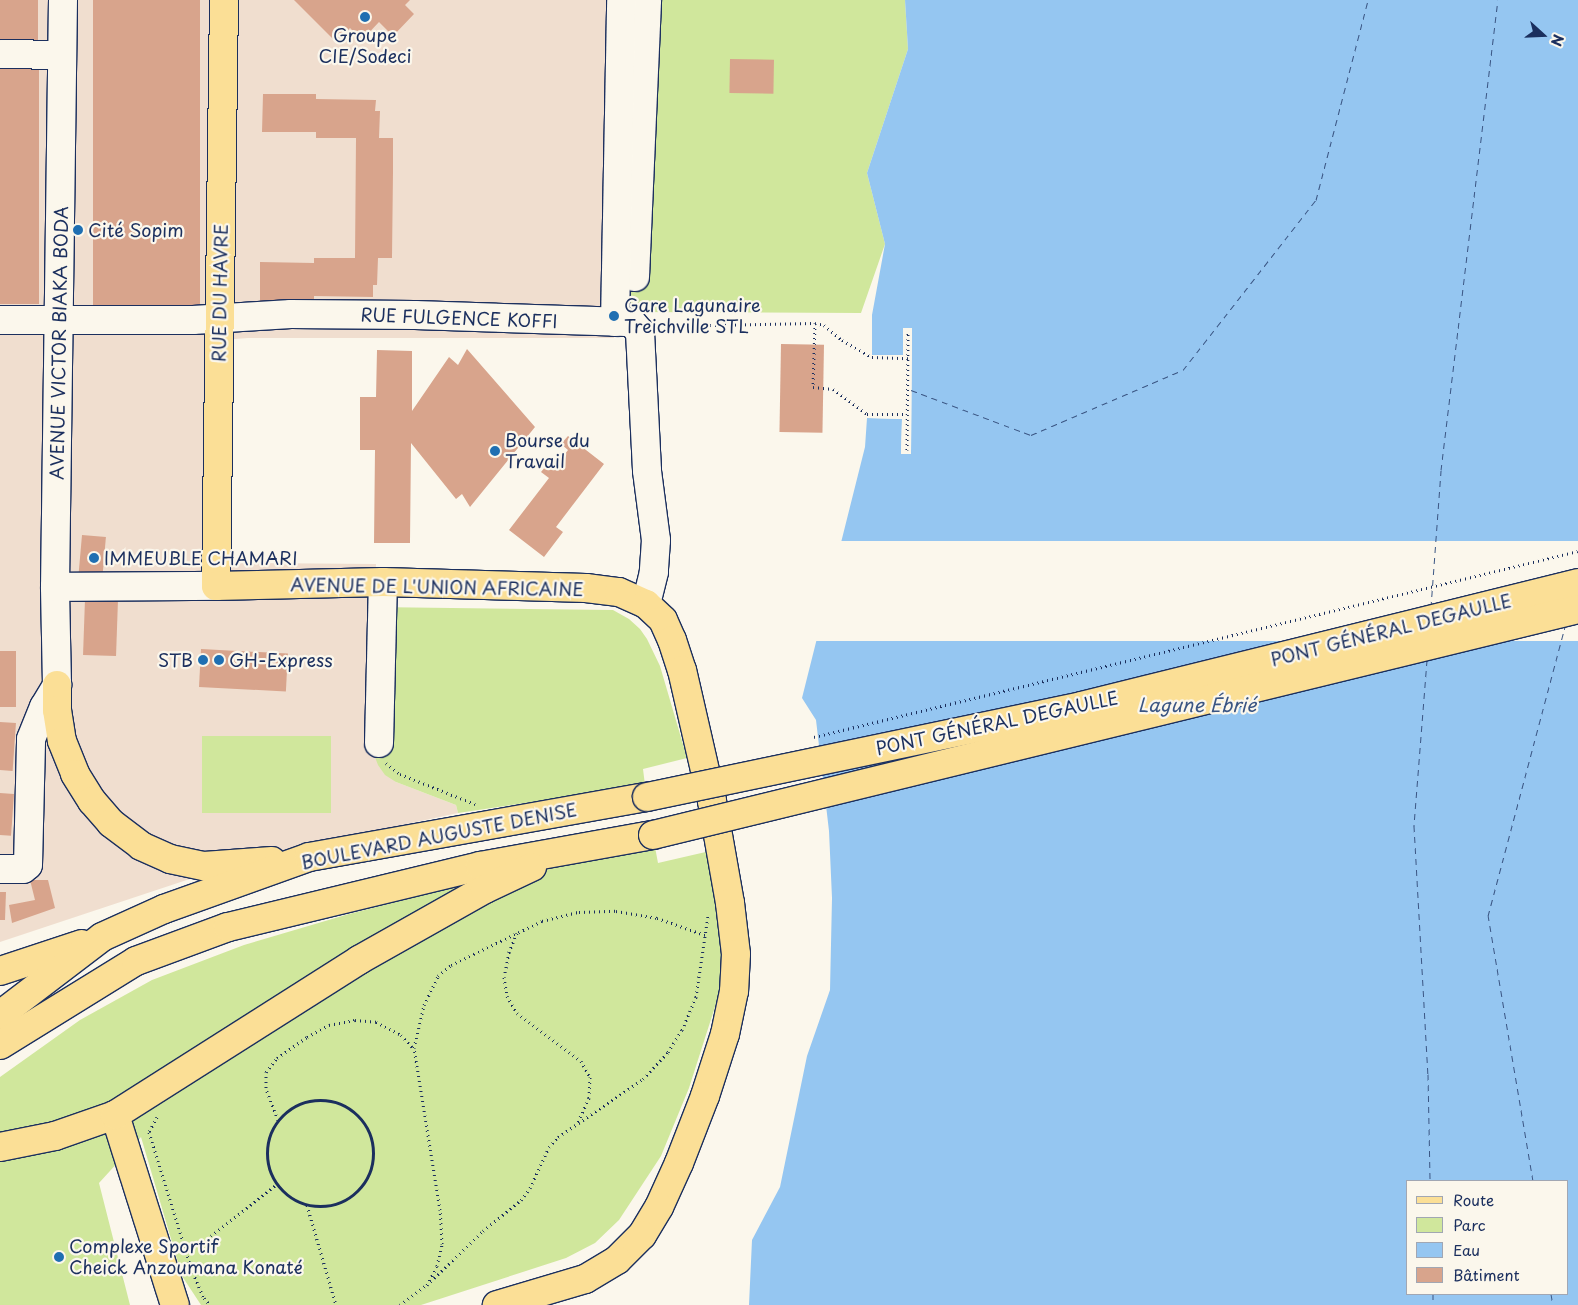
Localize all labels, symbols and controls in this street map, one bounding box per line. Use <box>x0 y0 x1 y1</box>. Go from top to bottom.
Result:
north arrow <box>1518 10 1568 60</box>
marker: Groupe CIE/Sodeci <box>359 11 371 23</box>
place label: Groupe CIE/Sodeci <box>318 25 412 68</box>
text: N <box>1546 31 1569 49</box>
street label: AVENUE VICTOR BIAKA BODA <box>46 206 72 480</box>
place label: Cité Sopim <box>88 219 183 241</box>
street label: RUE DU HAVRE <box>208 222 232 364</box>
marker: Cité Sopim <box>72 224 84 236</box>
place label: Gare Lagunaire Treichville STL <box>624 295 760 338</box>
street label: RUE FULGENCE KOFFI <box>360 304 558 332</box>
marker: Gare Lagunaire Treichville STL <box>608 310 620 322</box>
place label: Bourse du Travail <box>505 430 590 472</box>
marker: Bourse du Travail <box>489 445 501 457</box>
place label: IMMEUBLE CHAMARI <box>104 547 298 569</box>
marker: IMMEUBLE CHAMARI <box>88 552 100 564</box>
street label: AVENUE DE L'UNION AFRICAINE <box>289 574 585 600</box>
street label: PONT GÉNÉRAL DEGAULLE <box>1266 589 1516 671</box>
place label: STB <box>158 649 193 671</box>
place label: GH-Express <box>229 649 333 671</box>
marker: STB <box>197 654 209 666</box>
marker: GH-Express <box>213 654 225 666</box>
street label: PONT GÉNÉRAL DEGAULLE <box>871 686 1123 760</box>
water label: Lagune Ébrié <box>1138 694 1256 716</box>
street label: BOULEVARD AUGUSTE DENISE <box>298 798 580 874</box>
legend <box>1406 1180 1568 1295</box>
text: Route <box>1453 1188 1494 1211</box>
text: Parc <box>1453 1213 1486 1236</box>
place label: Complexe Sportif Cheick Anzoumana Konaté <box>69 1236 305 1278</box>
text: Eau <box>1453 1238 1480 1261</box>
marker: Complexe Sportif Cheick Anzoumana Konaté <box>53 1251 65 1263</box>
text: Bâtiment <box>1453 1263 1520 1286</box>

